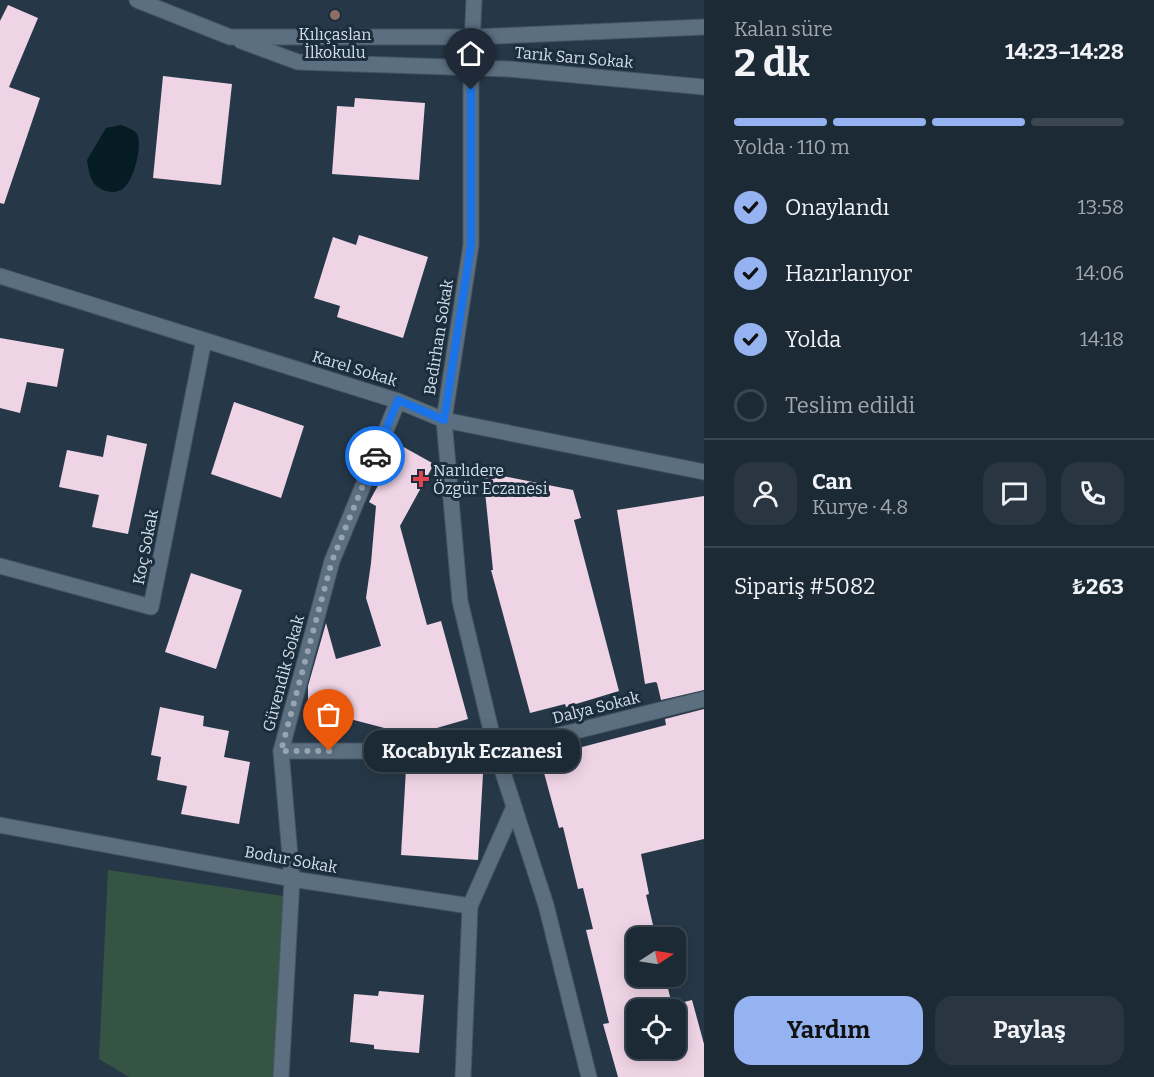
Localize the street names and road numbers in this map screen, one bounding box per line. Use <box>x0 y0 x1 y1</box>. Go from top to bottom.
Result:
street label: Tarık Sarı Sokak <box>514 43 634 72</box>
street label: Bedirhan Sokak <box>420 278 457 396</box>
street label: Karel Sokak <box>310 347 400 390</box>
street label: Koç Sokak <box>129 508 162 586</box>
street label: Güvendik Sokak <box>259 613 308 733</box>
street label: Dalya Sokak <box>550 687 642 728</box>
street label: Bodur Sokak <box>243 842 339 877</box>

